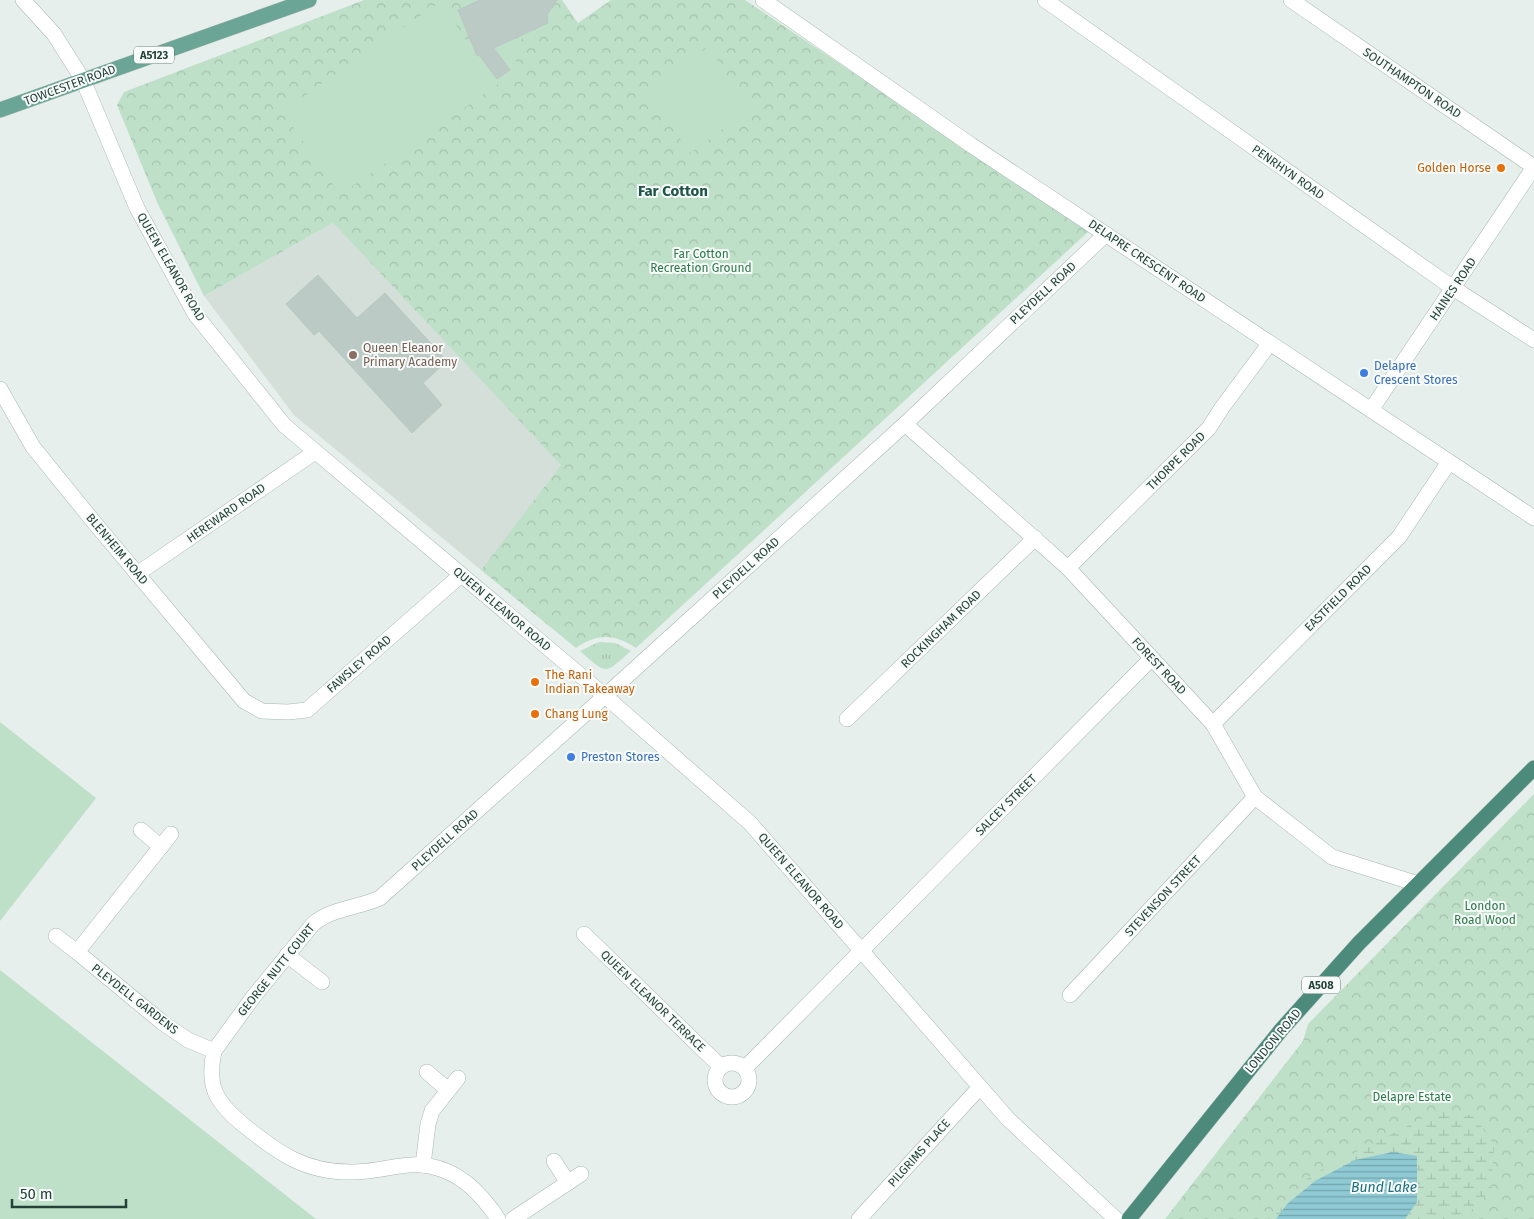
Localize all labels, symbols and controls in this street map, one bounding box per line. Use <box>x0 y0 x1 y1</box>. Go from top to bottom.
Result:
street label: SOUTHAMPTON ROAD <box>1360 45 1464 121</box>
road number: A5123 <box>134 46 174 64</box>
street label: TOWCESTER ROAD <box>22 62 118 108</box>
street label: PENRHYN ROAD <box>1249 142 1327 202</box>
place label: Golden Horse <box>1417 161 1491 175</box>
marker: Golden Horse <box>1495 162 1507 174</box>
district label: Far Cotton <box>638 182 708 200</box>
street label: QUEEN ELEANOR ROAD <box>134 210 208 324</box>
street label: DELAPRE CRESCENT ROAD <box>1086 217 1208 306</box>
park label: Far Cotton Recreation Ground <box>650 247 752 275</box>
street label: HAINES ROAD <box>1427 255 1479 323</box>
street label: PLEYDELL ROAD <box>1007 259 1079 327</box>
place label: Queen Eleanor Primary Academy <box>363 341 457 369</box>
marker: Queen Eleanor Primary Academy <box>347 349 359 361</box>
place label: Delapre Crescent Stores <box>1374 359 1458 387</box>
marker: Delapre Crescent Stores <box>1358 367 1370 379</box>
street label: THORPE ROAD <box>1144 429 1208 493</box>
street label: HEREWARD ROAD <box>184 480 268 545</box>
street label: BLENHEIM ROAD <box>83 511 151 588</box>
street label: PLEYDELL ROAD <box>710 534 783 602</box>
street label: EASTFIELD ROAD <box>1302 562 1374 634</box>
street label: QUEEN ELEANOR ROAD <box>450 564 554 654</box>
street label: ROCKINGHAM ROAD <box>898 587 984 671</box>
street label: FAWSLEY ROAD <box>324 632 394 696</box>
street label: FOREST ROAD <box>1129 634 1189 698</box>
place label: The Rani Indian Takeaway <box>545 668 635 696</box>
marker: The Rani Indian Takeaway <box>529 676 541 688</box>
place label: Chang Lung <box>545 707 608 721</box>
marker: Chang Lung <box>529 708 541 720</box>
place label: Preston Stores <box>581 750 660 764</box>
marker: Preston Stores <box>565 751 577 763</box>
street label: SALCEY STREET <box>973 771 1040 838</box>
street label: PLEYDELL ROAD <box>409 806 482 874</box>
street label: QUEEN ELEANOR ROAD <box>755 830 847 932</box>
street label: STEVENSON STREET <box>1122 852 1205 939</box>
park label: London Road Wood <box>1454 899 1516 927</box>
street label: GEORGE NUTT COURT <box>235 921 318 1019</box>
street label: QUEEN ELEANOR TERRACE <box>598 947 708 1055</box>
street label: PLEYDELL GARDENS <box>89 961 181 1037</box>
road number: A508 <box>1302 976 1340 994</box>
street label: LONDON ROAD <box>1242 1006 1304 1076</box>
park label: Delapre Estate <box>1373 1090 1451 1104</box>
street label: PILGRIMS PLACE <box>885 1116 953 1190</box>
scale bar <box>12 1176 126 1208</box>
water label: Bund Lake <box>1351 1179 1417 1196</box>
text: 50 m <box>20 1185 53 1203</box>

